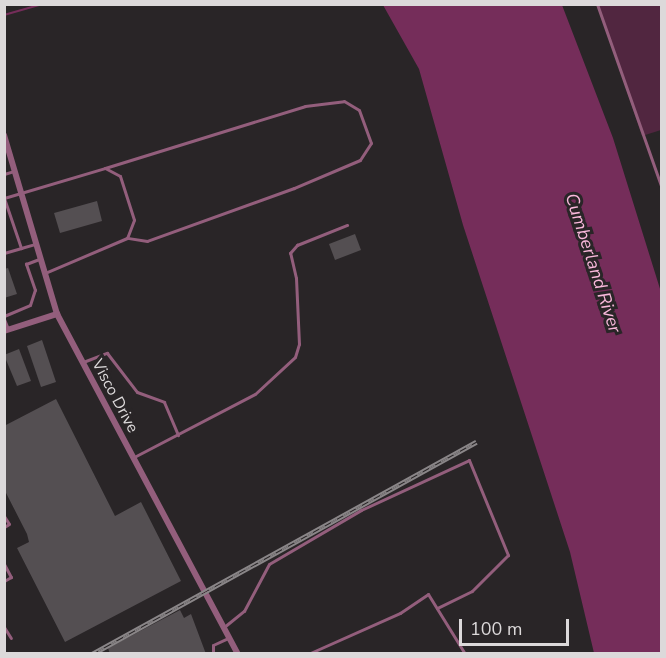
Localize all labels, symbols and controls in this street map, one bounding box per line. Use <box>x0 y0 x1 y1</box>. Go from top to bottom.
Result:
water label: Cumberland River <box>560 190 626 336</box>
street label: Visco Drive <box>88 356 142 436</box>
scale bar <box>462 607 572 645</box>
text: 100 m <box>470 617 522 641</box>

